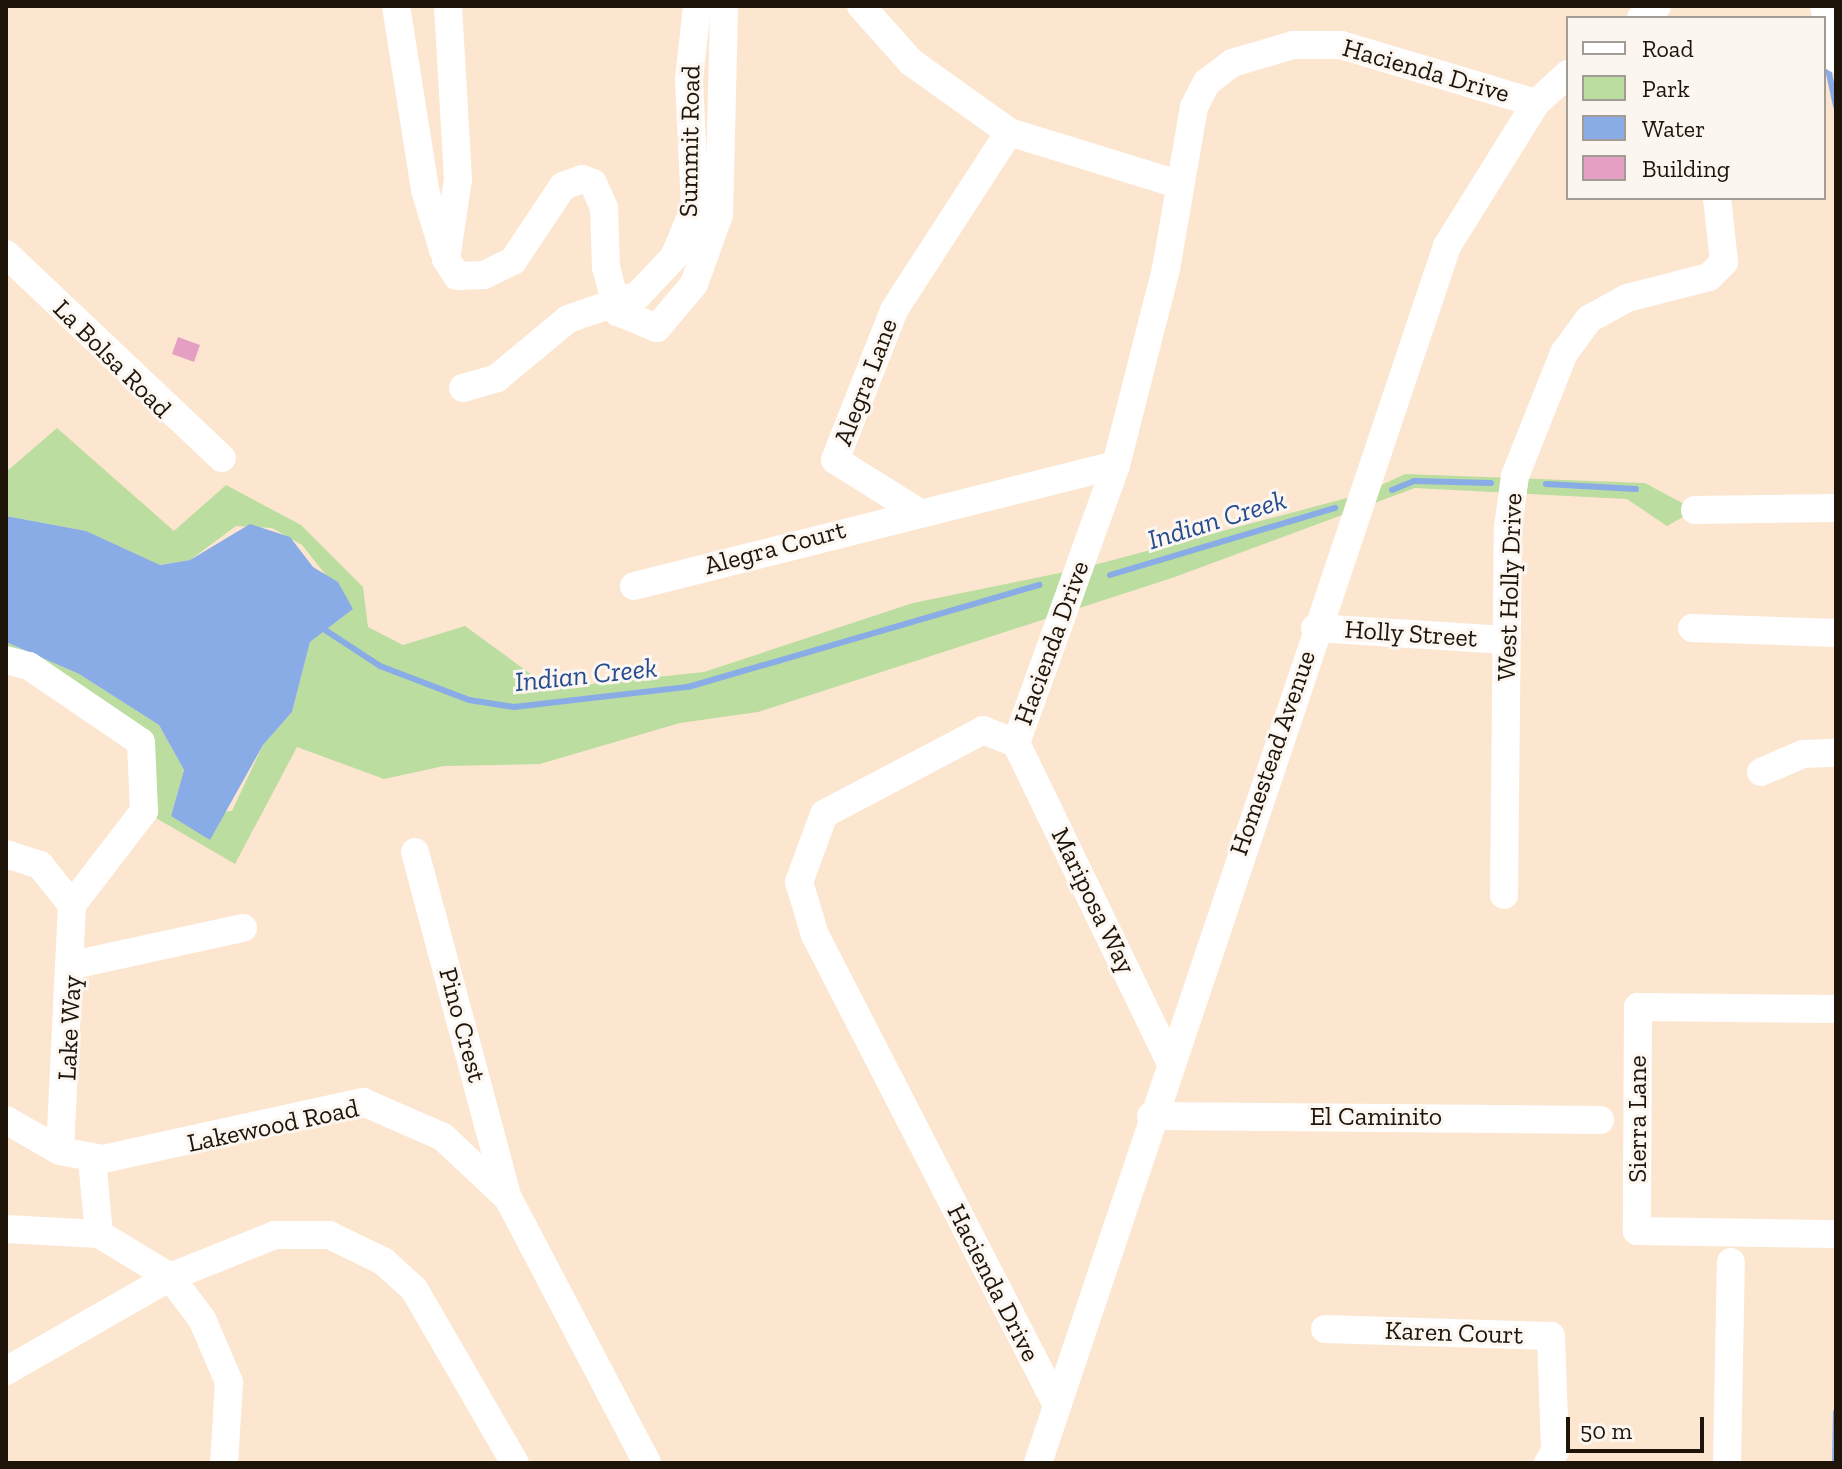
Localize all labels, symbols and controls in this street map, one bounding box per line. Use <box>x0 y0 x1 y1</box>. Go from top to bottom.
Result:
legend <box>1566 16 1826 200</box>
street label: Hacienda Drive <box>1339 32 1513 110</box>
text: Road <box>1642 34 1694 63</box>
street label: Summit Road <box>673 65 707 217</box>
text: Park <box>1642 74 1690 103</box>
text: Water <box>1642 114 1705 143</box>
text: Building <box>1642 154 1730 183</box>
street label: La Bolsa Road <box>46 293 178 425</box>
street label: Alegra Lane <box>828 314 904 450</box>
water label: Indian Creek <box>1144 483 1290 557</box>
street label: West Holly Drive <box>1491 492 1529 682</box>
street label: Alegra Court <box>701 514 849 582</box>
street label: Hacienda Drive <box>1008 557 1096 729</box>
street label: Holly Street <box>1343 614 1479 654</box>
street label: Homestead Avenue <box>1223 646 1323 860</box>
water label: Indian Creek <box>513 651 659 699</box>
street label: Mariposa Way <box>1044 823 1142 979</box>
street label: Pino Crest <box>432 964 492 1086</box>
street label: Lake Way <box>52 974 88 1082</box>
street label: Sierra Lane <box>1622 1055 1654 1183</box>
street label: Lakewood Road <box>185 1093 361 1159</box>
street label: El Caminito <box>1310 1101 1442 1133</box>
street label: Hacienda Drive <box>940 1199 1046 1367</box>
street label: Karen Court <box>1384 1315 1524 1351</box>
scale bar <box>1570 1401 1708 1451</box>
text: 50 m <box>1580 1416 1632 1445</box>

